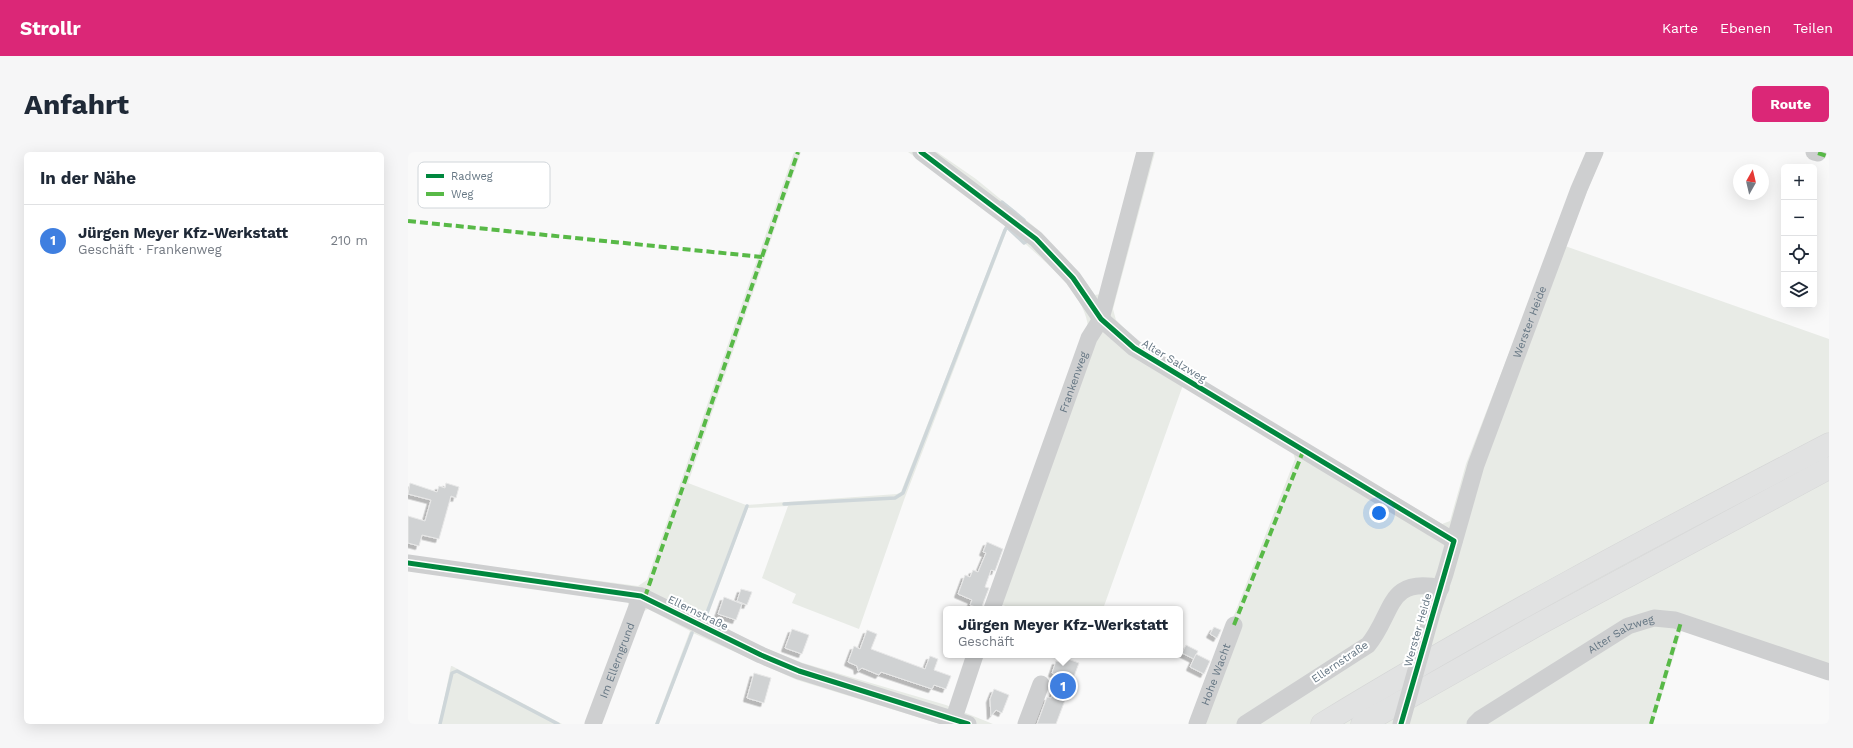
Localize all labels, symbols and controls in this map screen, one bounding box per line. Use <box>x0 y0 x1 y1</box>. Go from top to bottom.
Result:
text: Strollr <box>20 17 81 40</box>
text: Karte <box>1662 20 1698 36</box>
text: Ebenen <box>1720 20 1771 36</box>
text: Teilen <box>1793 20 1833 36</box>
button: Route <box>1752 86 1829 122</box>
text: Anfahrt <box>24 88 129 121</box>
legend <box>418 162 550 208</box>
north arrow <box>1733 164 1769 200</box>
map controls <box>1781 164 1817 308</box>
button: + <box>1781 164 1817 200</box>
text: In der Nähe <box>40 168 136 188</box>
text: Radweg <box>451 170 493 183</box>
text: Weg <box>451 188 474 201</box>
button: − <box>1781 200 1817 236</box>
text: Jürgen Meyer Kfz-Werkstatt <box>78 224 288 242</box>
text: 1 <box>50 233 56 248</box>
text: 210 m <box>330 233 368 248</box>
button: locate <box>1781 236 1817 272</box>
text: Geschäft · Frankenweg <box>78 242 222 257</box>
button: layers <box>1781 272 1817 308</box>
street label: Werster Heide <box>1510 284 1549 360</box>
street label: Alter Salzweg <box>1139 337 1209 385</box>
street label: Frankenweg <box>1056 350 1090 414</box>
your location <box>1369 503 1389 523</box>
street label: Werster Heide <box>1401 592 1435 668</box>
street label: Ellernstraße <box>666 593 730 633</box>
popup <box>943 606 1183 658</box>
street label: Alter Salzweg <box>1585 612 1656 656</box>
text: Jürgen Meyer Kfz-Werkstatt <box>958 616 1168 634</box>
street label: Im Ellerngrund <box>597 621 637 700</box>
text: Geschäft <box>958 634 1014 649</box>
street label: Ellernstraße <box>1309 638 1371 686</box>
street label: Hohe Wacht <box>1198 641 1233 707</box>
pin: 1 <box>1050 671 1076 701</box>

